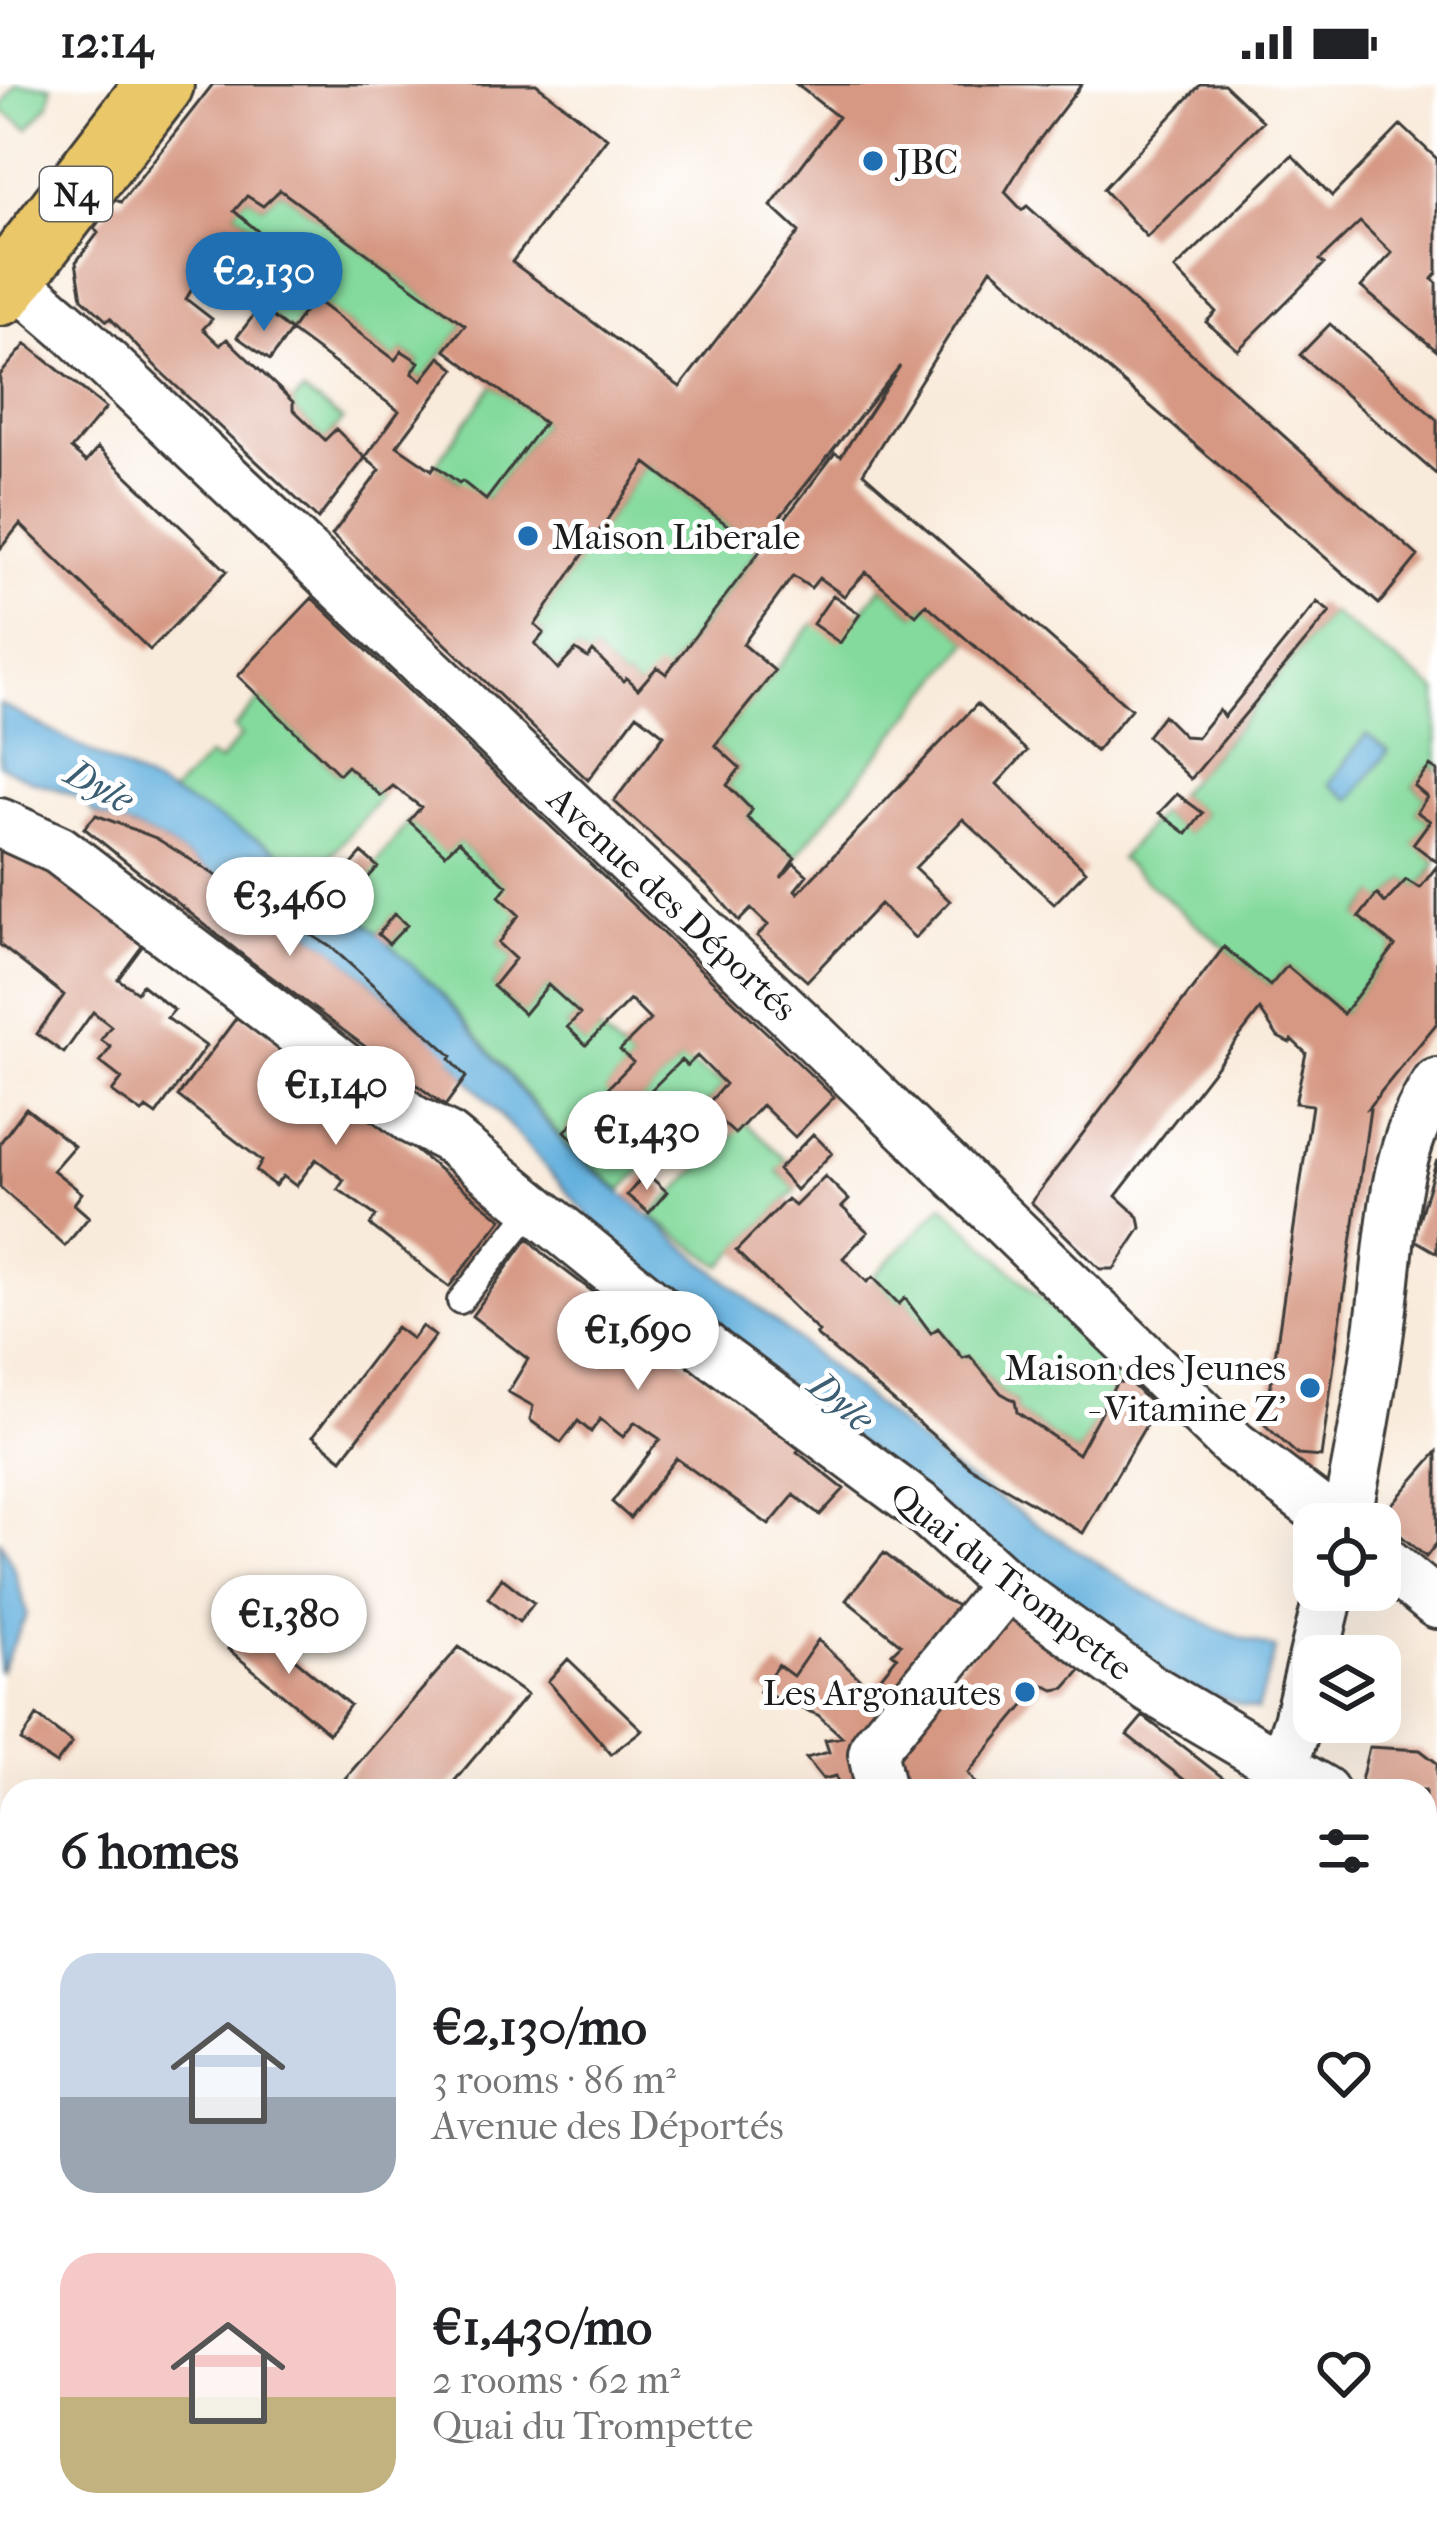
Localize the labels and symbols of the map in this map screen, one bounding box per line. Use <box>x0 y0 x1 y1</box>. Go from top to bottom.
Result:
place label: JBC <box>894 141 958 183</box>
marker: JBC <box>860 148 886 174</box>
road number: N4 <box>40 167 112 221</box>
pin: €2,130 <box>166 232 362 334</box>
place label: Maison Liberale <box>552 516 800 558</box>
marker: Maison Liberale <box>515 523 541 549</box>
water label: Dyle <box>55 747 142 823</box>
street label: Avenue des Déportés <box>538 776 805 1030</box>
pin: €3,460 <box>192 857 388 959</box>
pin: €1,140 <box>238 1046 434 1148</box>
pin: €1,430 <box>549 1091 745 1193</box>
pin: €1,690 <box>540 1291 736 1393</box>
place label: Maison des Jeunes - Vitamine Z' <box>1005 1347 1286 1430</box>
water label: Dyle <box>798 1360 884 1443</box>
marker: Maison des Jeunes - Vitamine Z' <box>1297 1375 1323 1401</box>
street label: Quai du Trompette <box>882 1474 1141 1690</box>
pin: €1,380 <box>191 1575 387 1677</box>
place label: Les Argonautes <box>763 1672 1001 1714</box>
marker: Les Argonautes <box>1012 1679 1038 1705</box>

